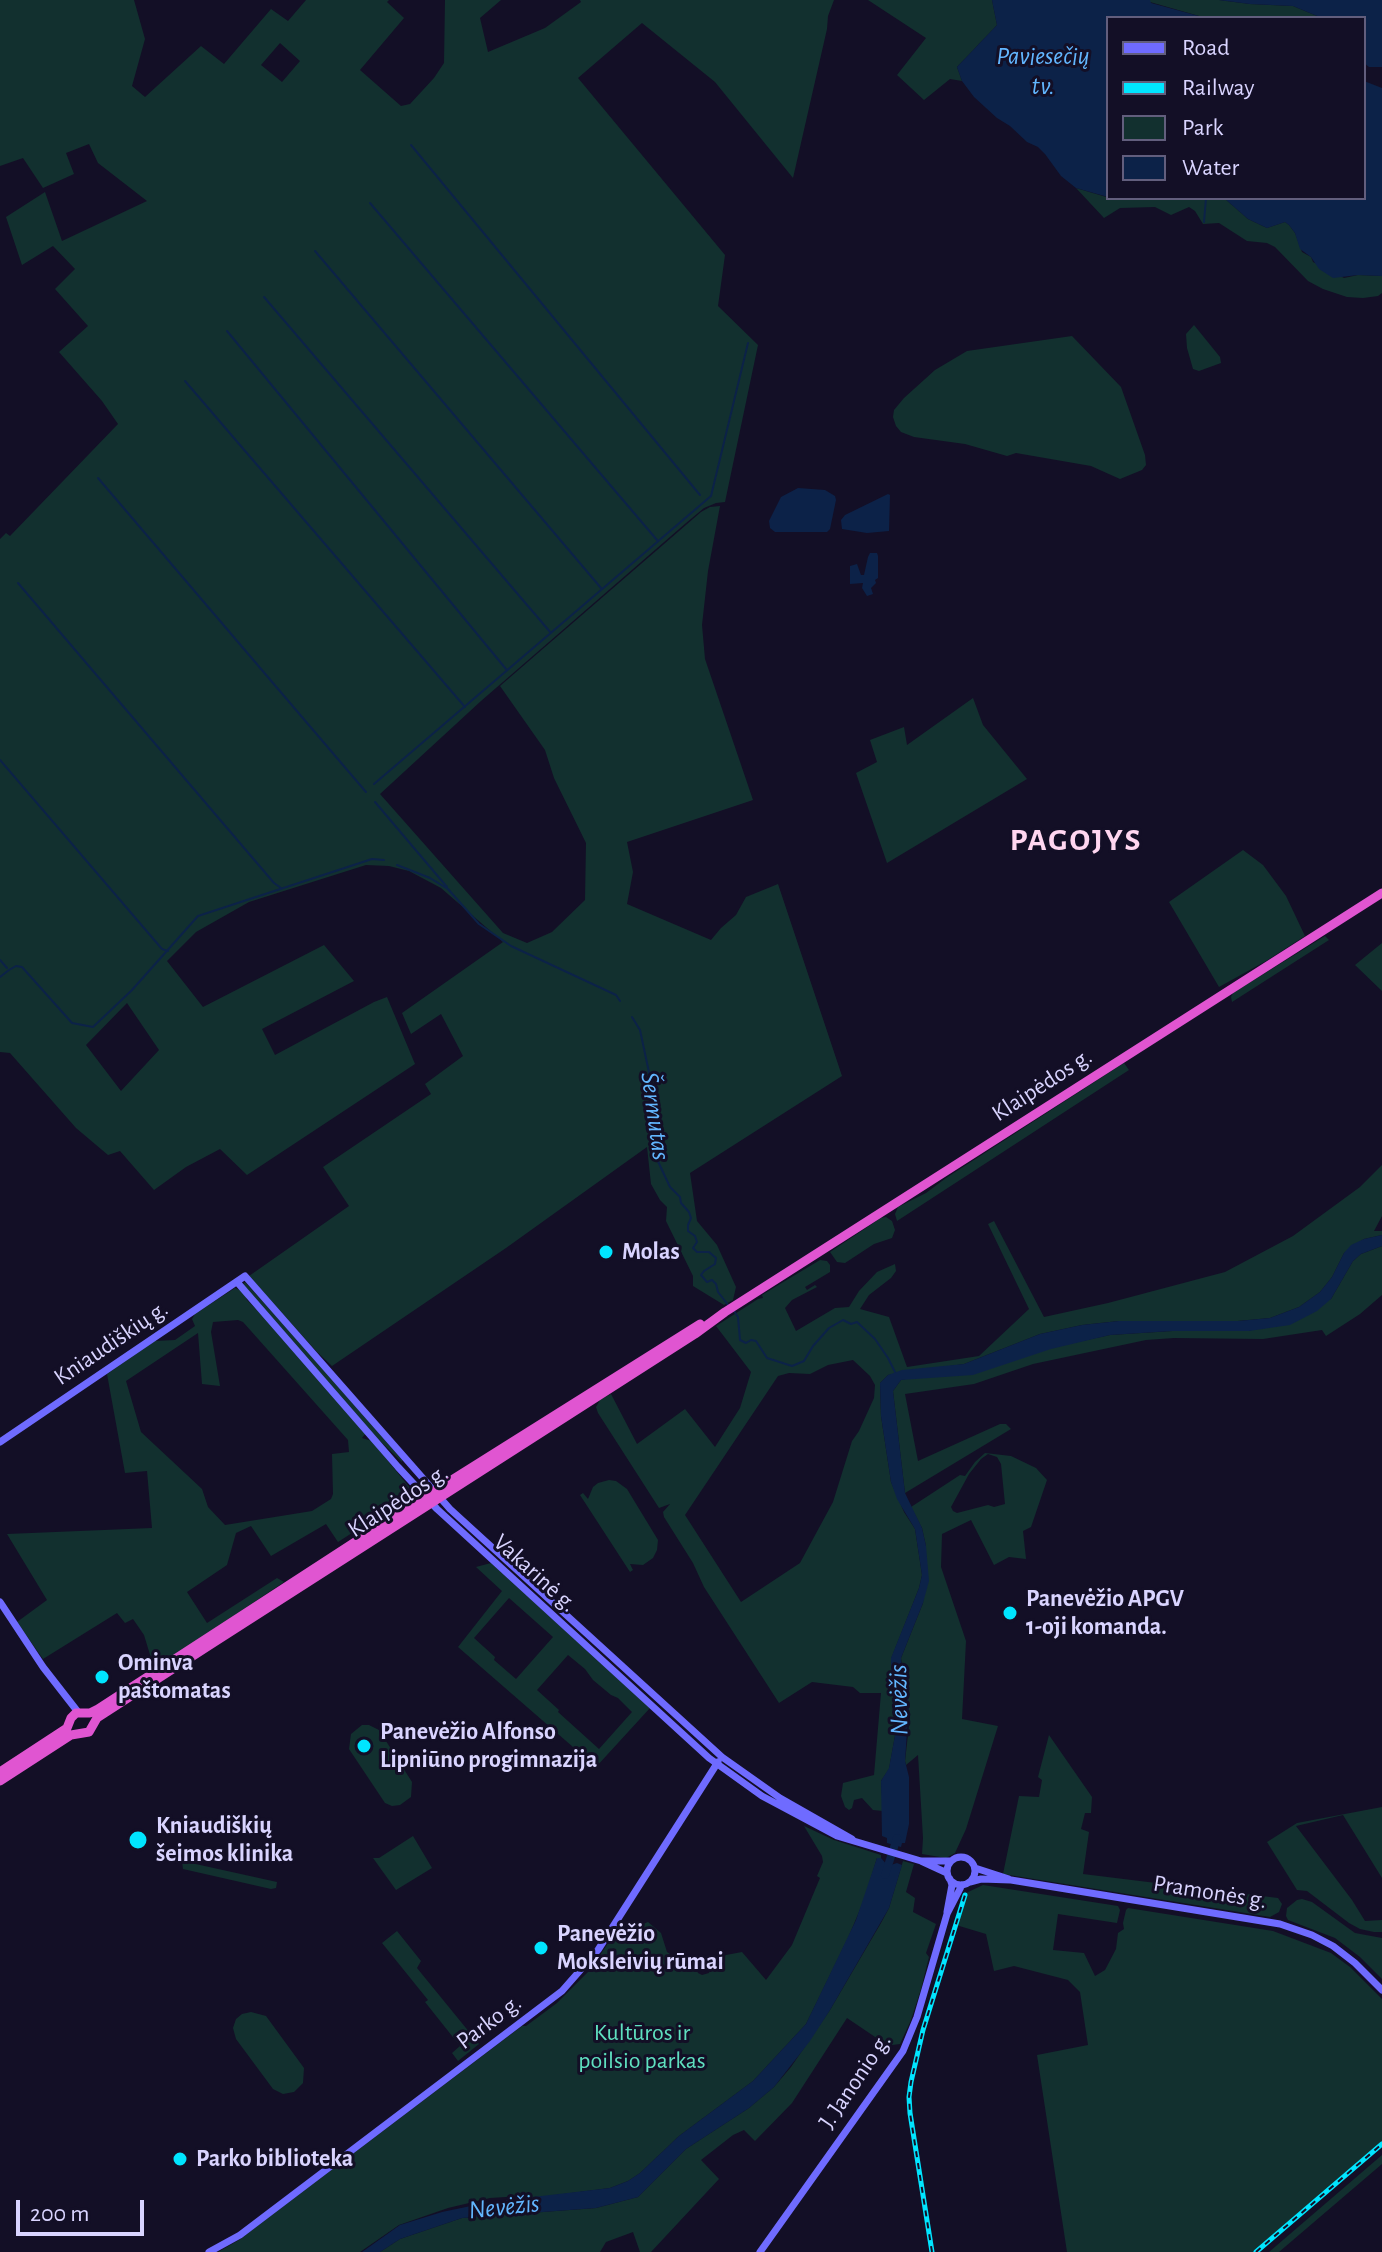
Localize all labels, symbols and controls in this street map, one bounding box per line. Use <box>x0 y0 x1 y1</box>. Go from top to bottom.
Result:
legend <box>1106 16 1366 200</box>
text: Road <box>1182 36 1230 60</box>
water label: Paviesečių tv. <box>996 40 1090 102</box>
text: Railway <box>1182 76 1254 100</box>
text: Park <box>1182 116 1223 140</box>
text: Water <box>1182 156 1239 180</box>
district label: PAGOJYS <box>1010 821 1142 859</box>
street label: Klaipėdos g. <box>987 1042 1097 1128</box>
water label: Šermutas <box>633 1070 677 1162</box>
place label: Molas <box>622 1238 680 1266</box>
marker: Molas <box>597 1243 615 1261</box>
street label: Kniaudiškių g. <box>48 1294 174 1392</box>
street label: Klaipėdos g. <box>343 1458 453 1544</box>
street label: Vakarinė g. <box>487 1528 583 1618</box>
place label: Panevėžio APGV 1-oji komanda. <box>1026 1585 1184 1641</box>
marker: Panevėžio APGV 1-oji komanda. <box>1001 1604 1019 1622</box>
place label: Ominva paštomatas <box>118 1649 231 1705</box>
water label: Nevėžis <box>883 1664 915 1736</box>
marker: Ominva paštomatas <box>93 1668 111 1686</box>
place label: Panevėžio Alfonso Lipniūno progimnazija <box>380 1718 597 1774</box>
marker: Panevėžio Alfonso Lipniūno progimnazija <box>355 1737 373 1755</box>
place label: Kniaudiškių šeimos klinika <box>156 1812 293 1868</box>
marker: Kniaudiškių šeimos klinika <box>127 1829 149 1851</box>
street label: Pramonės g. <box>1151 1869 1269 1915</box>
place label: Panevėžio Moksleivių rūmai <box>557 1920 724 1976</box>
marker: Panevėžio Moksleivių rūmai <box>532 1939 550 1957</box>
street label: Parko g. <box>451 1988 527 2056</box>
park label: Kultūros ir poilsio parkas <box>578 2019 706 2075</box>
street label: J. Janonio g. <box>813 2028 897 2134</box>
place label: Parko biblioteka <box>196 2145 353 2173</box>
marker: Parko biblioteka <box>171 2150 189 2168</box>
scale bar <box>20 2184 148 2234</box>
water label: Nevėžis <box>467 2188 541 2226</box>
text: 200 m <box>30 2202 89 2226</box>

